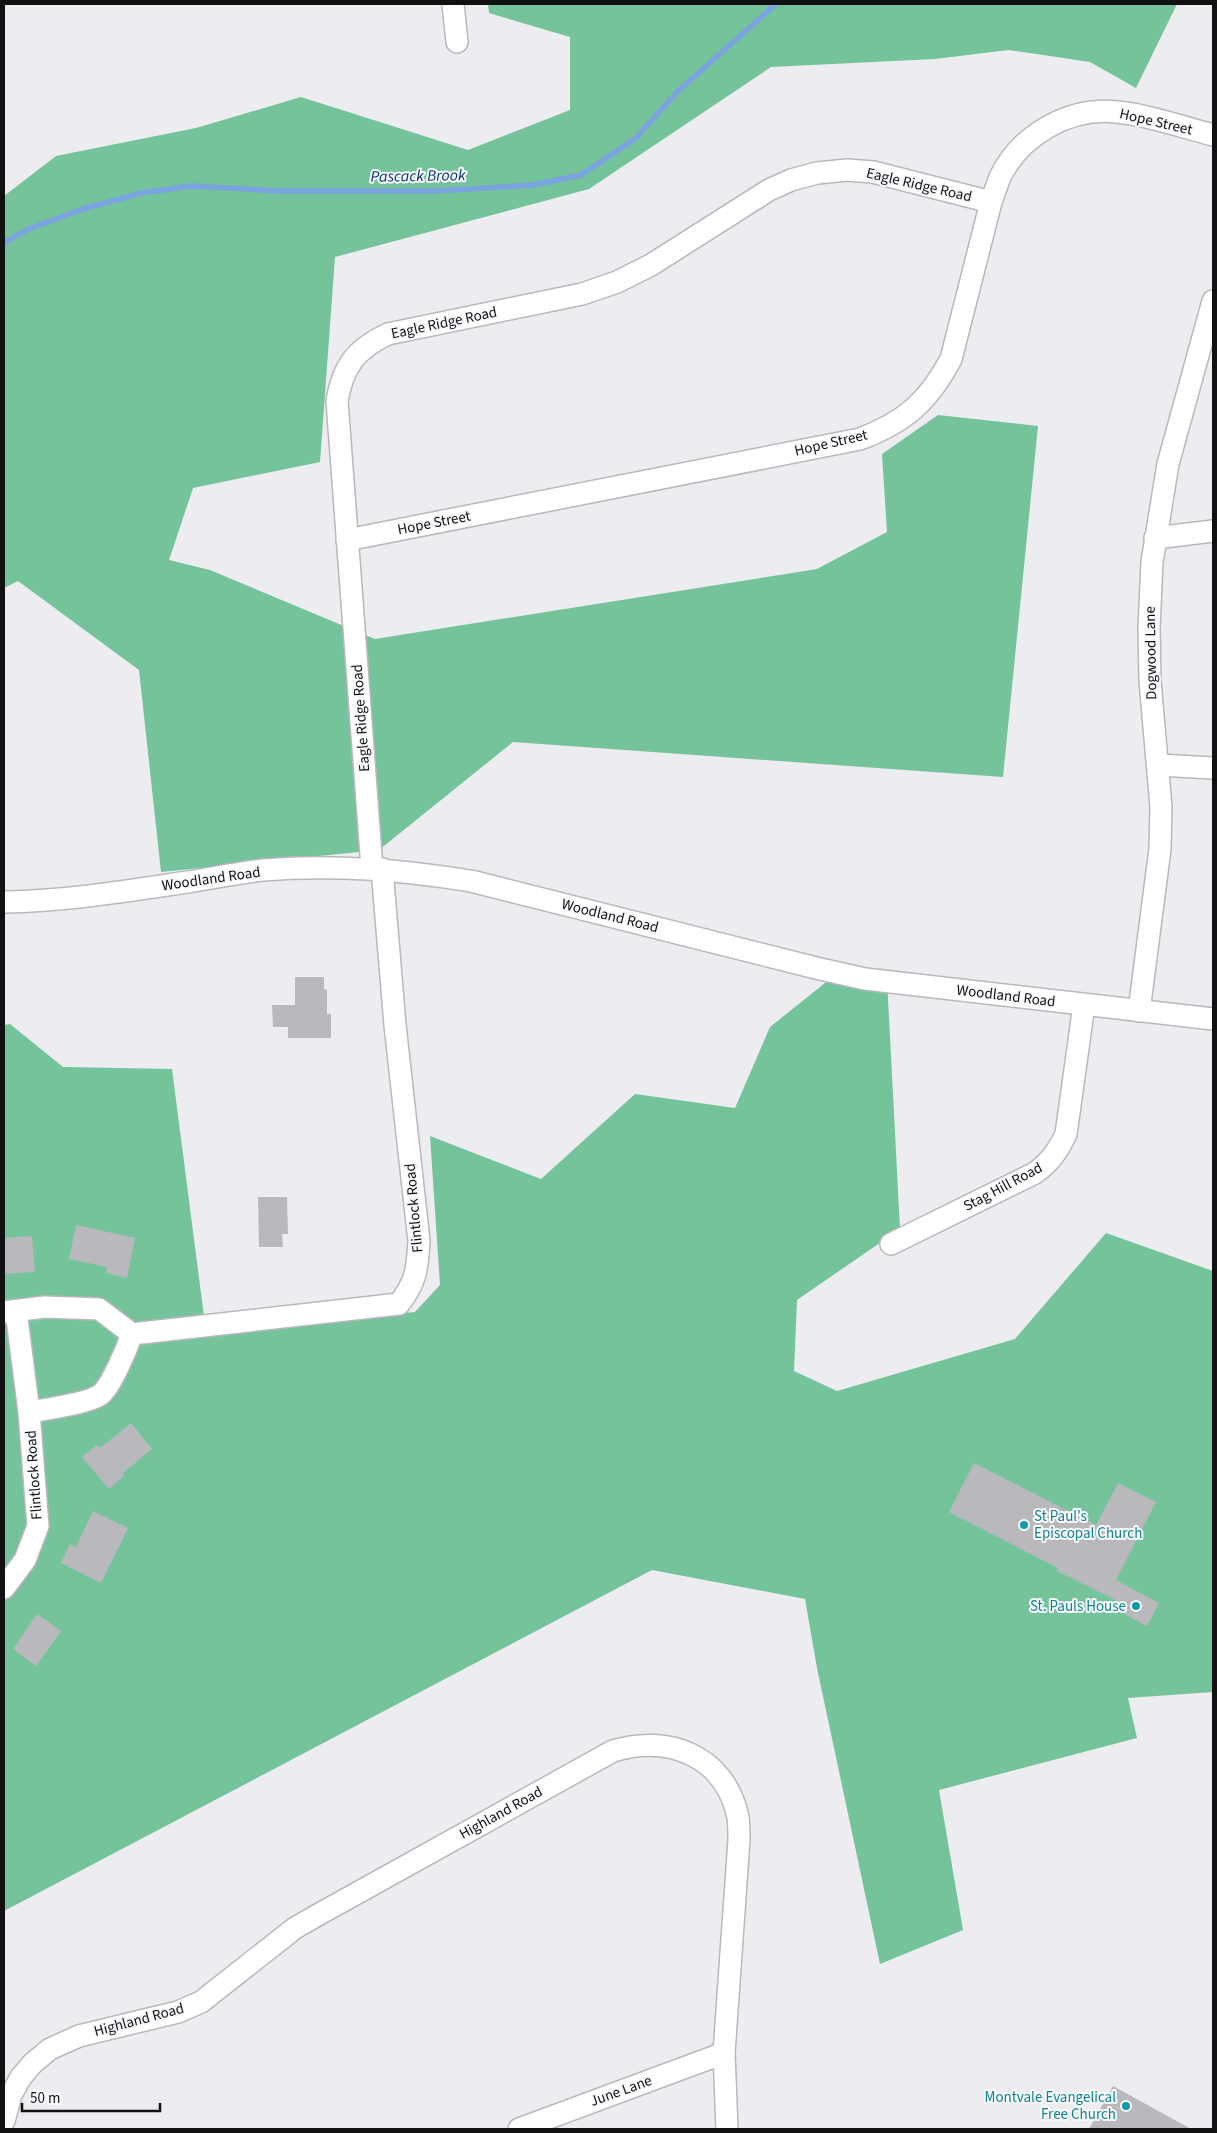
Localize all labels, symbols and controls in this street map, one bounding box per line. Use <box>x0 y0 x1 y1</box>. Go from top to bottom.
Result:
street label: Hope Street <box>1117 103 1195 141</box>
street label: Eagle Ridge Road <box>864 163 974 207</box>
water label: Pascack Brook <box>370 164 466 188</box>
street label: Eagle Ridge Road <box>389 302 499 344</box>
street label: Hope Street <box>792 424 870 462</box>
street label: Hope Street <box>396 506 472 540</box>
street label: Dogwood Lane <box>1140 606 1162 700</box>
street label: Eagle Ridge Road <box>347 663 375 773</box>
street label: Woodland Road <box>160 862 262 896</box>
street label: Woodland Road <box>559 894 661 938</box>
street label: Woodland Road <box>955 980 1057 1012</box>
street label: Stag Hill Road <box>960 1157 1046 1217</box>
street label: Flintlock Road <box>400 1162 428 1254</box>
street label: Flintlock Road <box>20 1430 48 1520</box>
place label: St Paul's Episcopal Church <box>1034 1506 1142 1544</box>
marker: St Paul's Episcopal Church <box>1018 1519 1030 1531</box>
place label: St. Pauls House <box>1030 1596 1126 1617</box>
marker: St. Pauls House <box>1130 1600 1142 1612</box>
street label: Highland Road <box>456 1781 546 1845</box>
street label: Highland Road <box>92 1998 186 2042</box>
street label: June Lane <box>587 2070 655 2112</box>
scale bar <box>22 2080 160 2112</box>
place label: Montvale Evangelical Free Church <box>985 2087 1116 2125</box>
text: 50 m <box>30 2088 60 2109</box>
marker: Montvale Evangelical Free Church <box>1120 2100 1132 2112</box>

